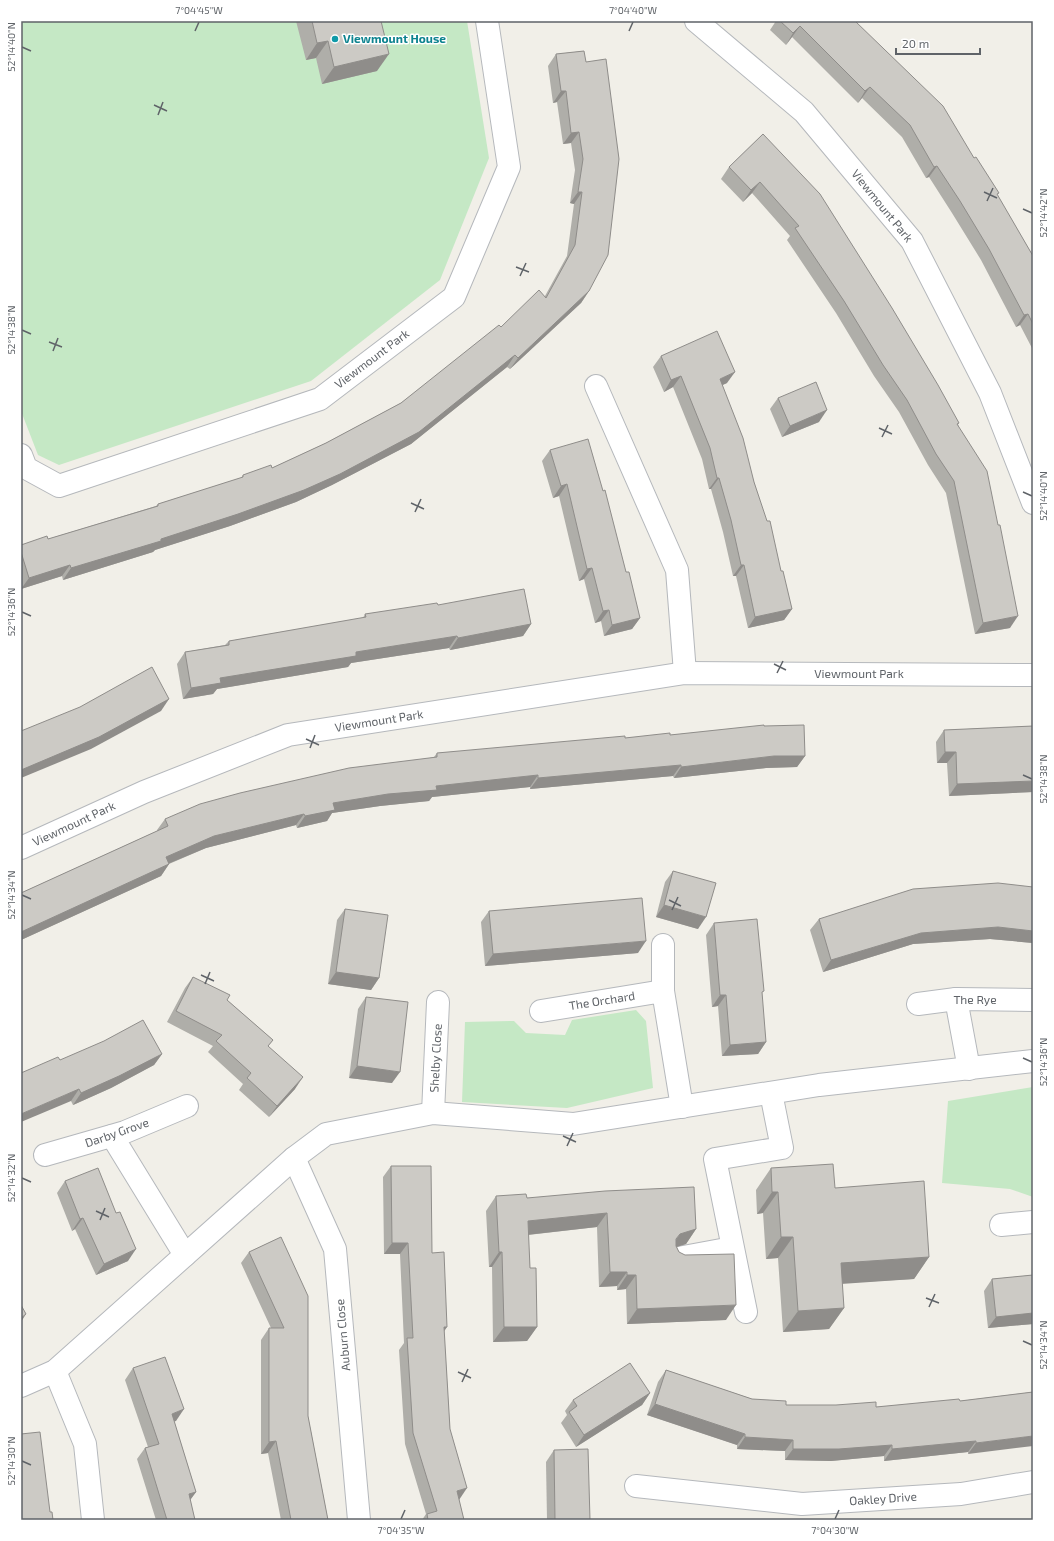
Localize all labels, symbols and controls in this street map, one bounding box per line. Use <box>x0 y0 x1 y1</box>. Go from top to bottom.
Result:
text: 7°04'45"W <box>175 4 223 16</box>
text: 7°04'40"W <box>609 4 657 16</box>
text: 52°14'40"N <box>5 22 17 72</box>
scale bar <box>896 30 980 56</box>
place label: Viewmount House <box>343 31 446 45</box>
marker: Viewmount House <box>330 34 340 44</box>
text: 20 m <box>902 36 929 50</box>
street label: Viewmount Park <box>849 166 916 245</box>
text: 52°14'42"N <box>1037 189 1049 237</box>
text: 52°14'38"N <box>5 306 17 355</box>
street label: Viewmount Park <box>331 326 411 391</box>
text: 52°14'40"N <box>1037 471 1049 521</box>
text: 52°14'36"N <box>5 588 17 636</box>
street label: Viewmount Park <box>814 666 904 680</box>
street label: Viewmount Park <box>334 706 424 734</box>
text: 52°14'38"N <box>1037 755 1049 804</box>
street label: Viewmount Park <box>30 798 117 848</box>
text: 52°14'34"N <box>5 870 17 920</box>
street label: The Orchard <box>568 988 636 1012</box>
street label: The Rye <box>953 992 997 1006</box>
street label: Shelby Close <box>426 1023 444 1093</box>
text: 52°14'36"N <box>1037 1038 1049 1086</box>
street label: Darby Grove <box>83 1115 150 1150</box>
text: 52°14'32"N <box>5 1154 17 1202</box>
street label: Auburn Close <box>332 1299 352 1372</box>
text: 52°14'34"N <box>1037 1320 1049 1370</box>
text: 52°14'30"N <box>5 1437 17 1485</box>
street label: Oakley Drive <box>849 1489 917 1507</box>
text: 7°04'35"W <box>378 1524 425 1536</box>
text: 7°04'30"W <box>811 1524 859 1536</box>

